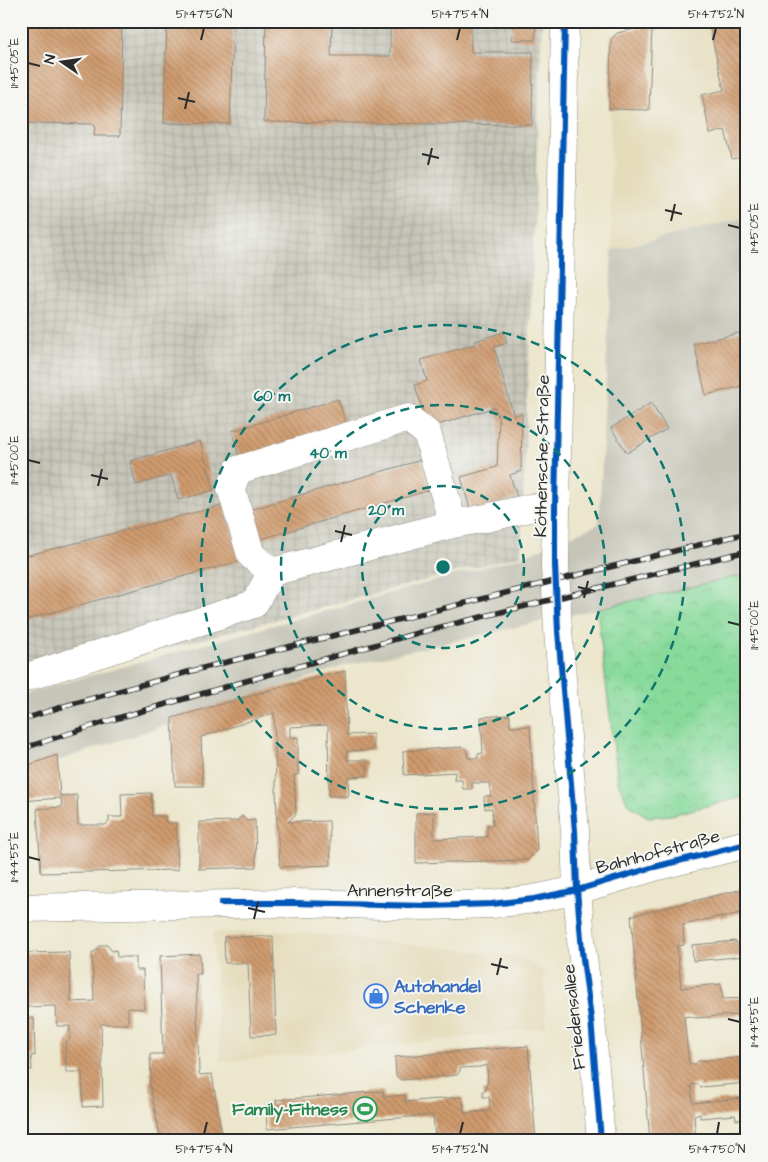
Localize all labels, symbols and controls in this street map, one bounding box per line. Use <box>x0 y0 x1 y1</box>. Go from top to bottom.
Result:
text: 51°47'56"N <box>176 6 233 23</box>
text: 51°47'54"N <box>431 6 489 23</box>
text: 51°47'52"N <box>688 6 744 23</box>
text: 11°45'05"E <box>6 38 23 88</box>
north arrow <box>38 38 88 88</box>
text: N <box>40 53 61 66</box>
text: 11°45'05"E <box>746 203 763 253</box>
street label: Köthensche Straße <box>528 374 556 538</box>
text: 60 m <box>254 386 291 407</box>
text: 11°45'00"E <box>6 435 23 485</box>
text: 40 m <box>309 443 347 464</box>
text: 20 m <box>367 500 404 521</box>
centre of rings <box>434 558 452 576</box>
text: 11°45'00"E <box>746 600 763 650</box>
street label: Bahnhofstraße <box>593 823 723 881</box>
text: 11°44'55"E <box>6 832 23 882</box>
street label: Annenstraße <box>347 878 453 903</box>
street label: Friedensallee <box>556 963 592 1071</box>
place label: Autohandel Schenke <box>393 974 481 1020</box>
shop icon: Autohandel Schenke <box>363 983 389 1009</box>
text: 11°44'55"E <box>746 997 763 1047</box>
sports icon: Family-Fitness <box>352 1096 378 1122</box>
place label: Family-Fitness <box>232 1097 348 1123</box>
text: 51°47'54"N <box>175 1141 233 1158</box>
text: 51°47'52"N <box>432 1141 488 1158</box>
text: 51°47'50"N <box>689 1141 746 1158</box>

